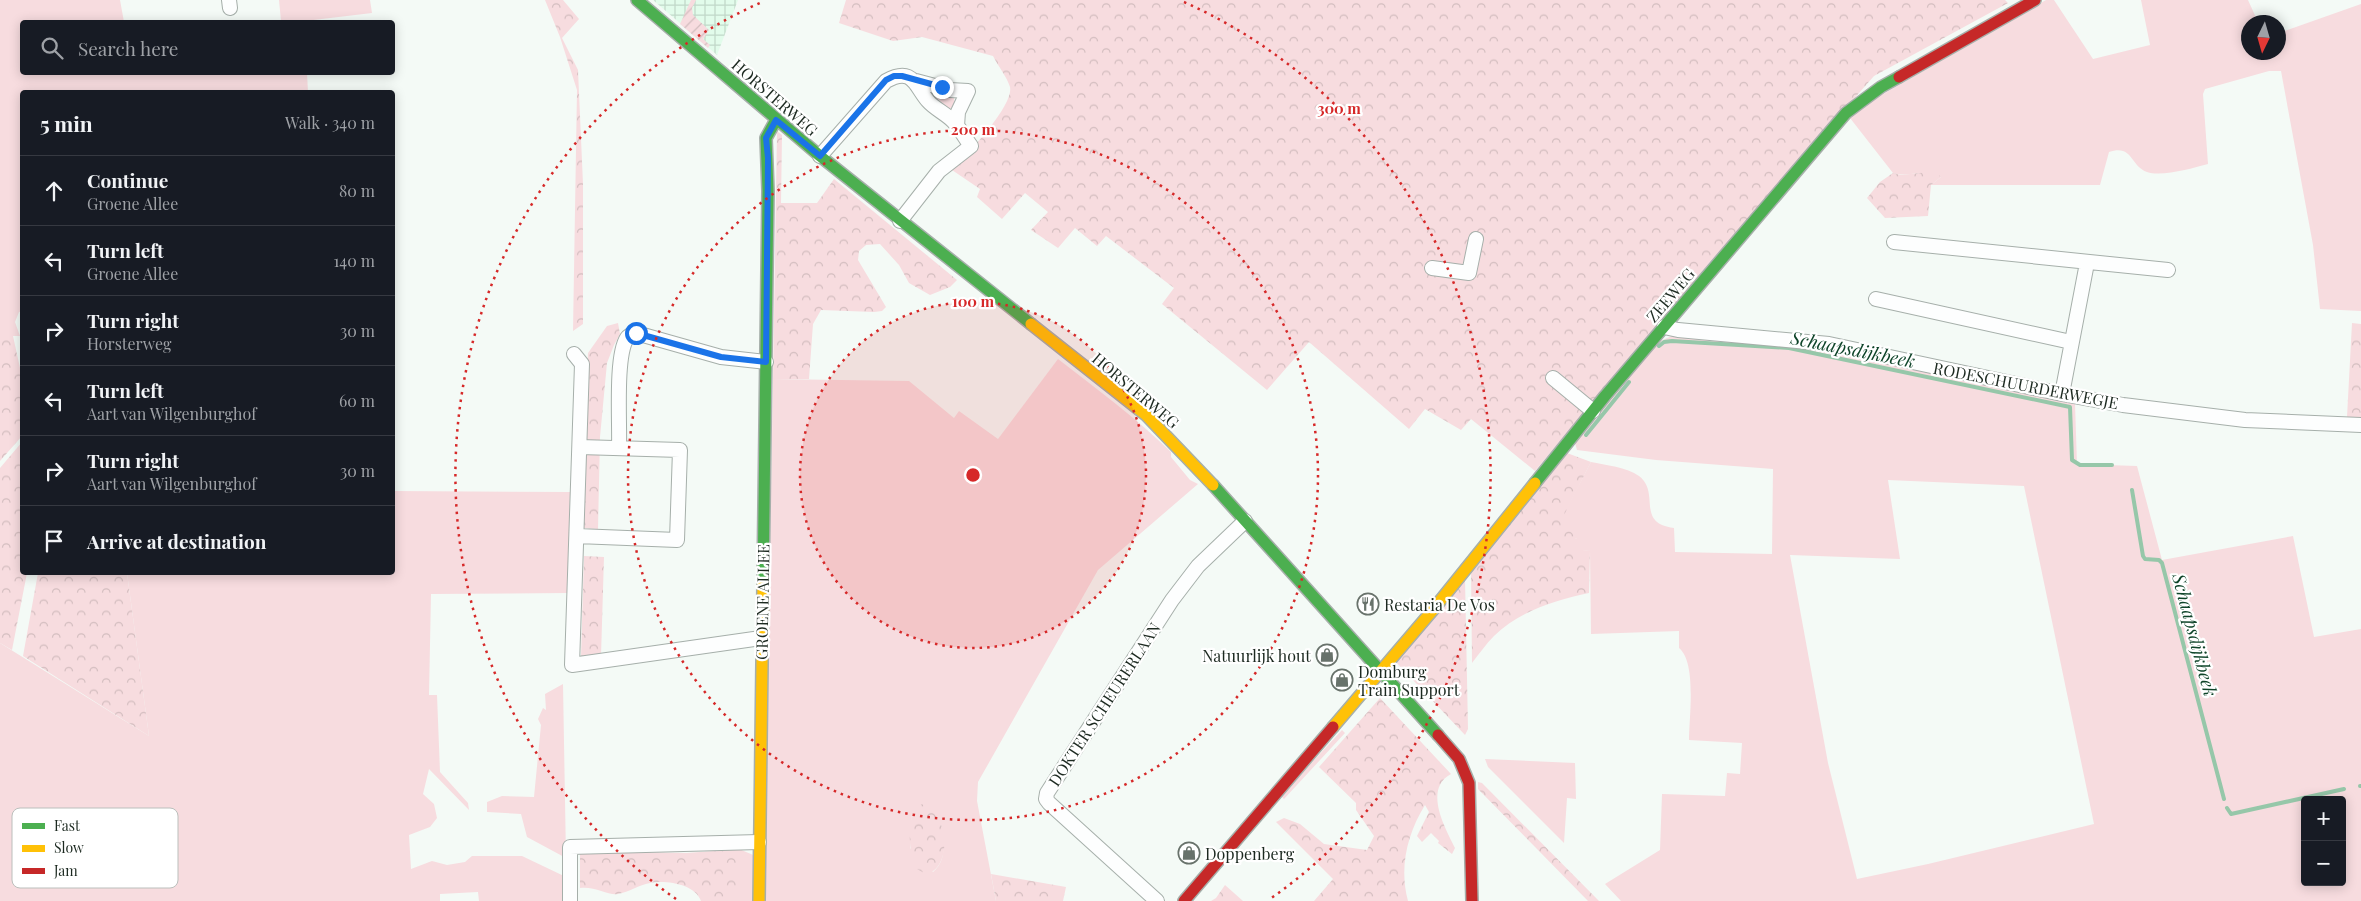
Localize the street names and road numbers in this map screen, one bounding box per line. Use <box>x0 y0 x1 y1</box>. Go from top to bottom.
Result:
street label: HORSTERWEG <box>728 54 822 140</box>
street label: ZEEWEG <box>1641 264 1699 326</box>
street label: HORSTERWEG <box>1088 347 1184 433</box>
street label: RODESCHUURDERWEGJE <box>1932 357 2120 413</box>
street label: GROENE ALLEE <box>750 544 774 660</box>
street label: DOKTER SCHEURERLAAN <box>1043 618 1165 790</box>

